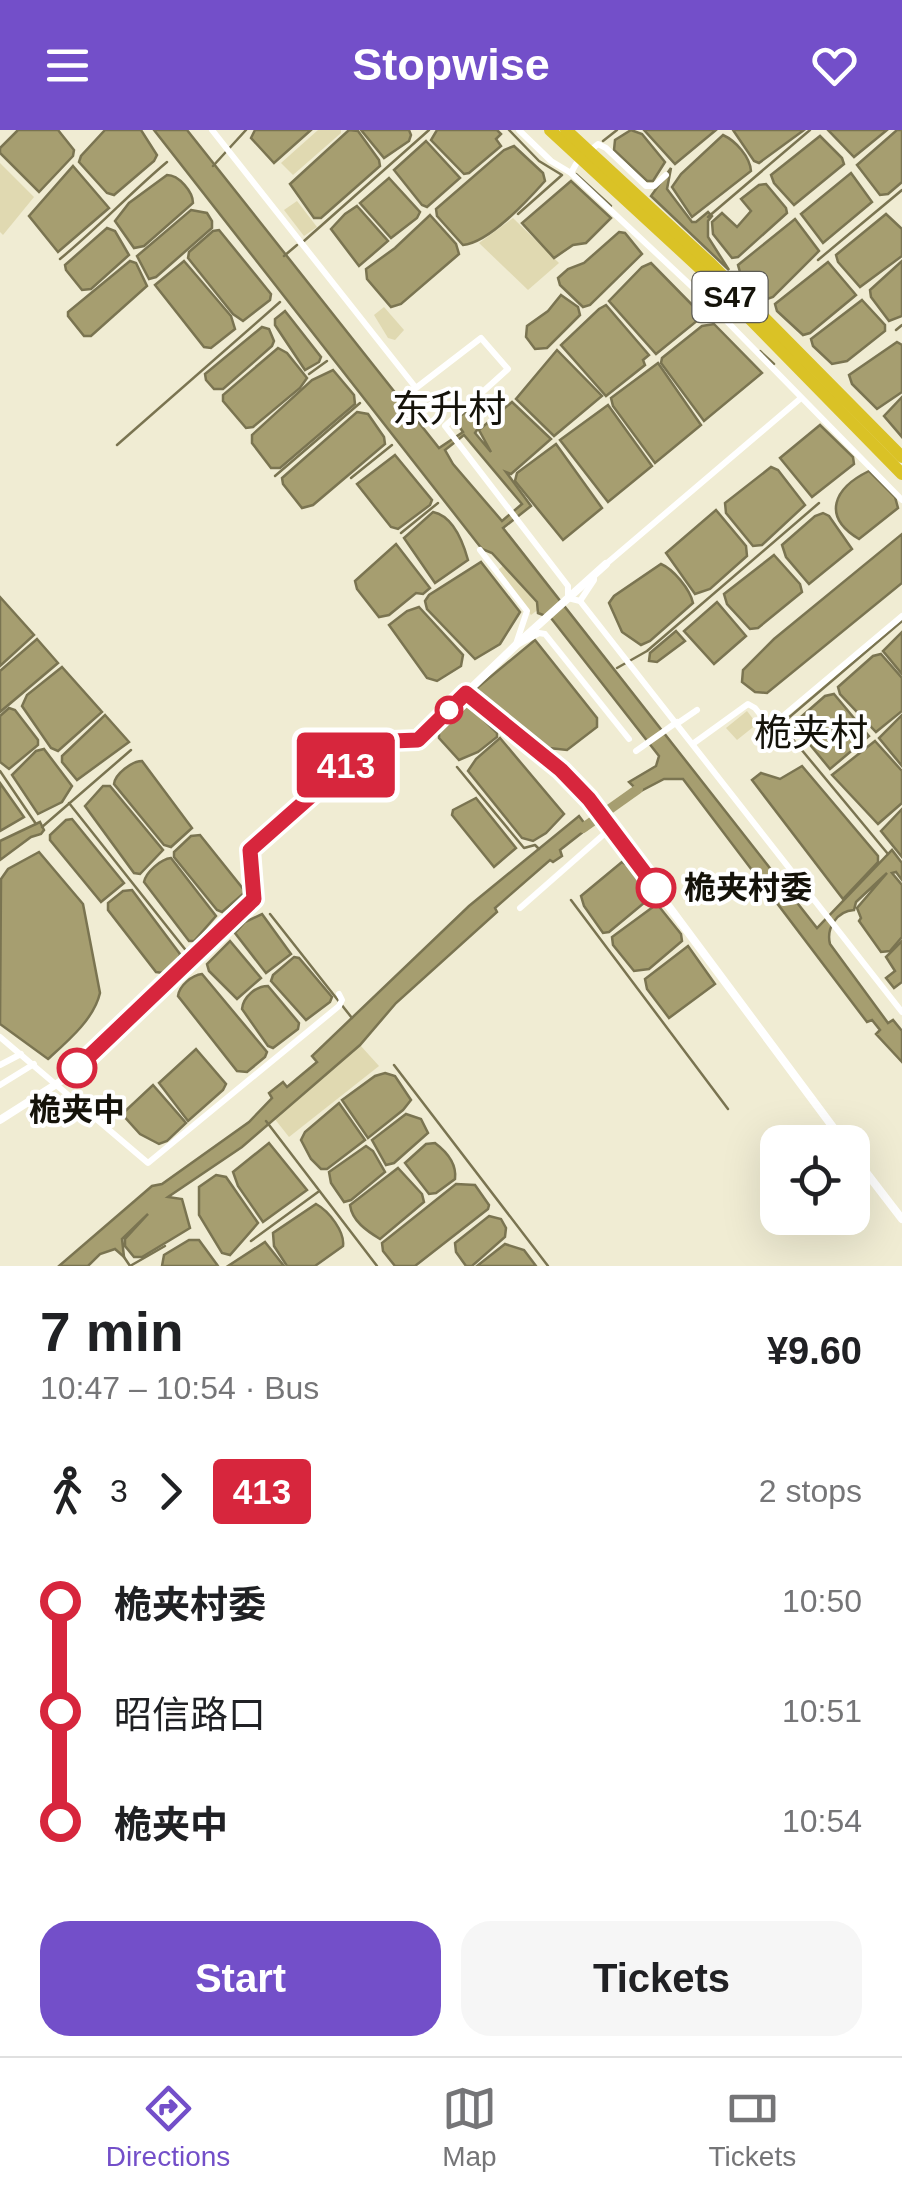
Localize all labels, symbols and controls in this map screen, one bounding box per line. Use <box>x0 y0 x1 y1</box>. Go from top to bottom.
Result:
icon: menu <box>40 38 95 93</box>
icon: heart <box>807 38 862 93</box>
text: Stopwise <box>352 39 550 90</box>
road number: S47 <box>692 272 768 322</box>
district label: 东升村 <box>392 388 506 430</box>
unlabelled marker <box>436 697 462 723</box>
district label: 桅夹村 <box>754 712 868 754</box>
line badge: 413 <box>288 732 404 798</box>
text: 413 <box>317 746 375 785</box>
marker: 桅夹村委 <box>637 869 675 907</box>
place label: 桅夹村委 <box>684 870 812 906</box>
marker: 桅夹中 <box>58 1049 96 1087</box>
place label: 桅夹中 <box>29 1092 125 1128</box>
map controls <box>760 1125 870 1235</box>
button: locate <box>760 1125 870 1235</box>
text: 7 min <box>40 1301 184 1363</box>
text: ¥9.60 <box>767 1330 862 1372</box>
text: 10:47 – 10:54 · Bus <box>40 1370 319 1406</box>
icon: walk <box>40 1464 95 1519</box>
icon: forward <box>143 1464 198 1519</box>
text: 413 <box>233 1472 291 1511</box>
text: 3 <box>110 1473 128 1509</box>
text: 2 stops <box>759 1473 862 1509</box>
text: 10:50 <box>782 1583 862 1619</box>
text: 桅夹村委 <box>114 1584 266 1626</box>
text: 10:51 <box>782 1693 862 1729</box>
text: 昭信路口 <box>114 1694 266 1736</box>
text: 10:54 <box>782 1803 862 1839</box>
text: 桅夹中 <box>114 1804 228 1846</box>
button: Start <box>40 1921 441 2036</box>
button: Tickets <box>461 1921 862 2036</box>
tab: Directions <box>106 2081 230 2173</box>
tab: Map <box>442 2081 497 2173</box>
tab: Tickets <box>709 2081 796 2173</box>

